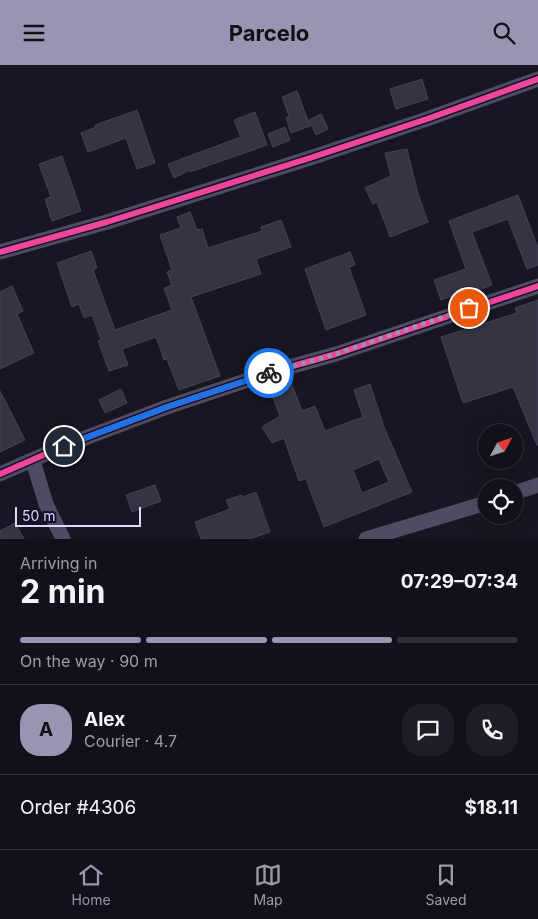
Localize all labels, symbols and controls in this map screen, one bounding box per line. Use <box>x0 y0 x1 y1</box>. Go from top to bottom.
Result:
icon: menu <box>20 19 48 47</box>
icon: search <box>490 19 518 47</box>
text: Parcelo <box>229 20 309 46</box>
pin <box>448 287 490 329</box>
icon: bag <box>455 294 483 322</box>
courier <box>244 348 294 398</box>
icon: bike <box>255 359 283 387</box>
north arrow <box>478 424 522 469</box>
map controls <box>478 424 523 524</box>
pin <box>43 425 85 467</box>
icon: home <box>50 432 78 460</box>
button: locate <box>478 479 523 524</box>
scale bar <box>15 504 141 527</box>
text: 50 m <box>22 507 56 524</box>
text: Arriving in <box>20 553 97 573</box>
text: 07:29–07:34 <box>401 570 518 593</box>
text: 2 min <box>20 572 106 611</box>
text: On the way · 90 m <box>20 651 158 671</box>
button: chat <box>402 704 454 756</box>
button: phone <box>466 704 518 756</box>
text: Alex <box>84 708 125 731</box>
text: A <box>39 718 53 741</box>
text: Courier · 4.7 <box>84 731 177 751</box>
text: Order #4306 <box>20 796 136 819</box>
text: $18.11 <box>464 796 518 819</box>
tab: Home <box>71 861 111 908</box>
tab: Map <box>254 861 283 908</box>
tab: Saved <box>426 861 467 908</box>

